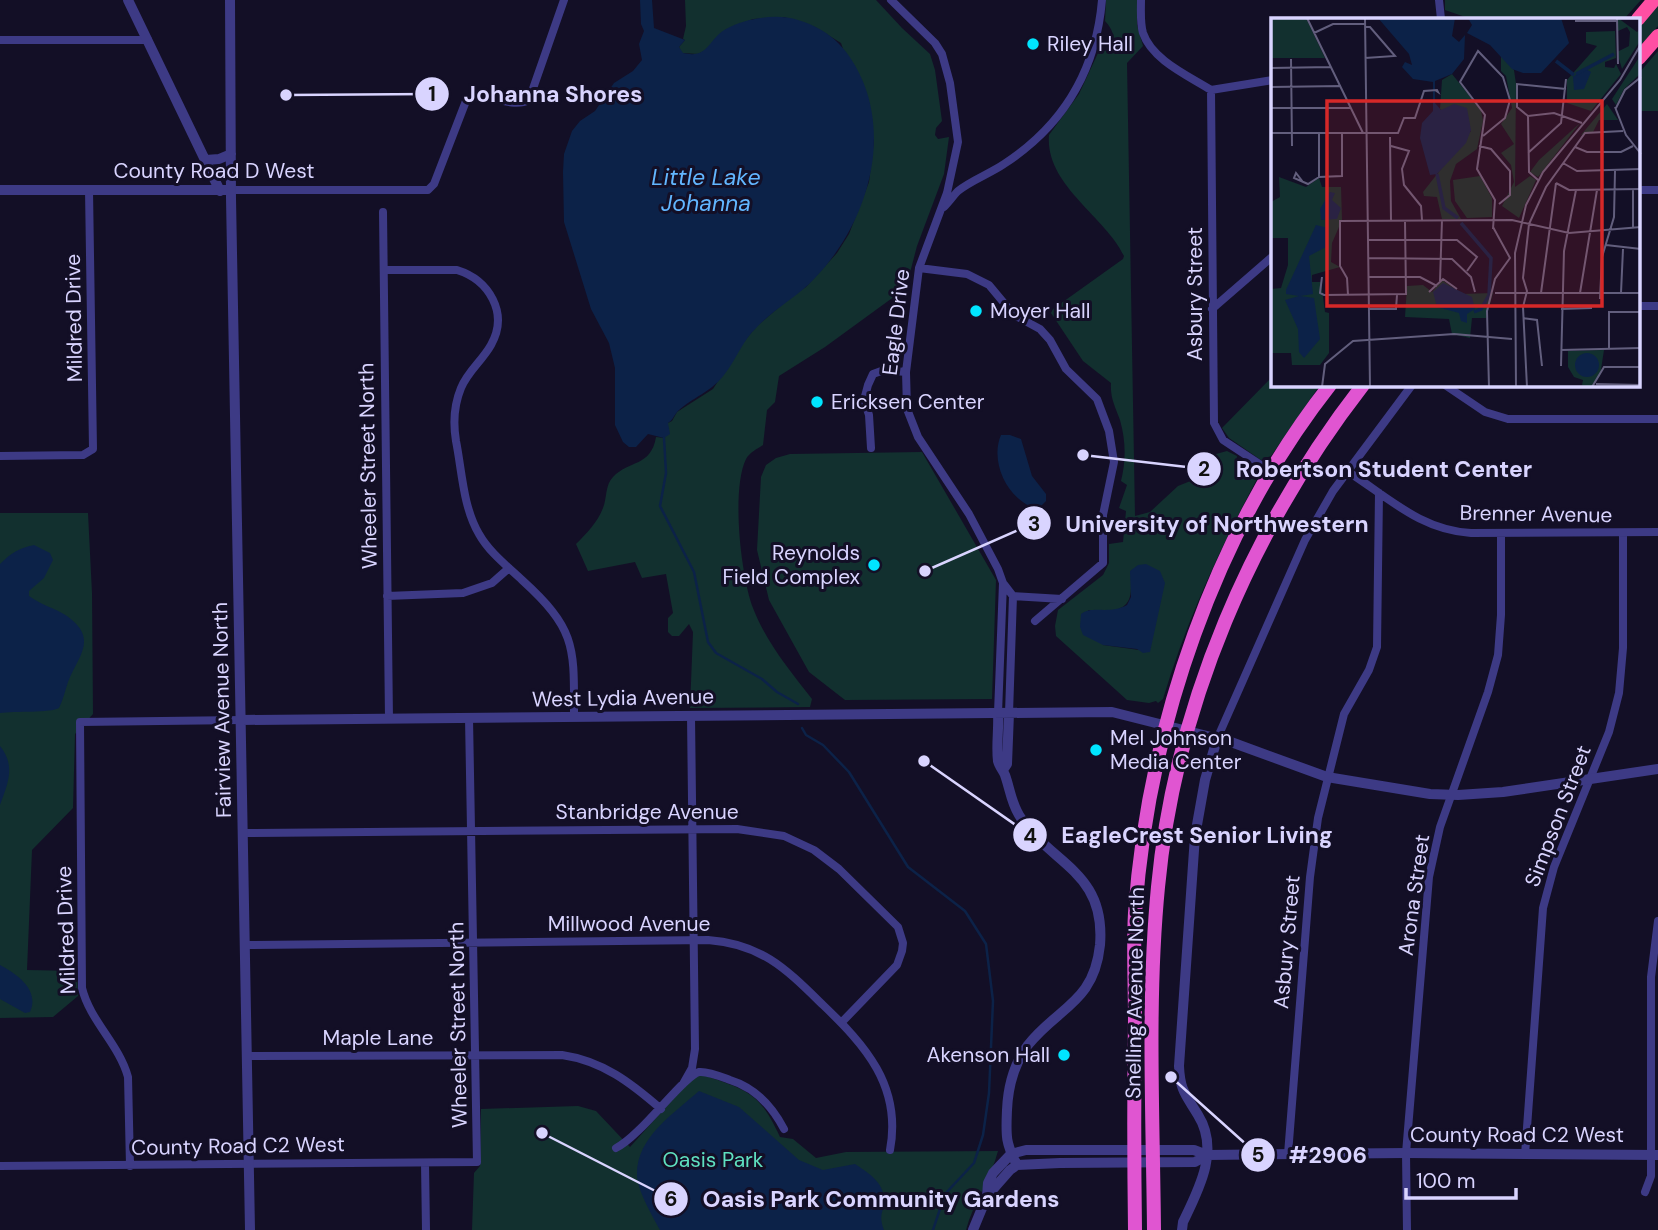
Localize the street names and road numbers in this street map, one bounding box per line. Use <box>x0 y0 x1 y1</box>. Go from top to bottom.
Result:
street label: County Road D West <box>113 157 315 185</box>
street label: Asbury Street <box>1181 227 1209 361</box>
street label: Mildred Drive <box>59 254 89 382</box>
street label: Eagle Drive <box>876 267 916 377</box>
street label: Wheeler Street North <box>352 363 384 569</box>
street label: Brenner Avenue <box>1459 499 1613 529</box>
street label: Fairview Avenue North <box>206 602 238 818</box>
street label: West Lydia Avenue <box>532 682 714 714</box>
street label: Simpson Street <box>1518 741 1598 891</box>
street label: Stanbridge Avenue <box>555 798 739 826</box>
street label: Arona Street <box>1392 832 1436 958</box>
street label: Mildred Drive <box>50 865 82 995</box>
street label: Asbury Street <box>1267 874 1307 1010</box>
street label: Snelling Avenue North <box>1119 887 1151 1099</box>
street label: Millwood Avenue <box>548 910 710 938</box>
street label: Wheeler Street North <box>442 922 474 1128</box>
street label: Maple Lane <box>323 1024 434 1052</box>
street label: County Road C2 West <box>1410 1121 1624 1149</box>
street label: County Road C2 West <box>131 1130 345 1162</box>

